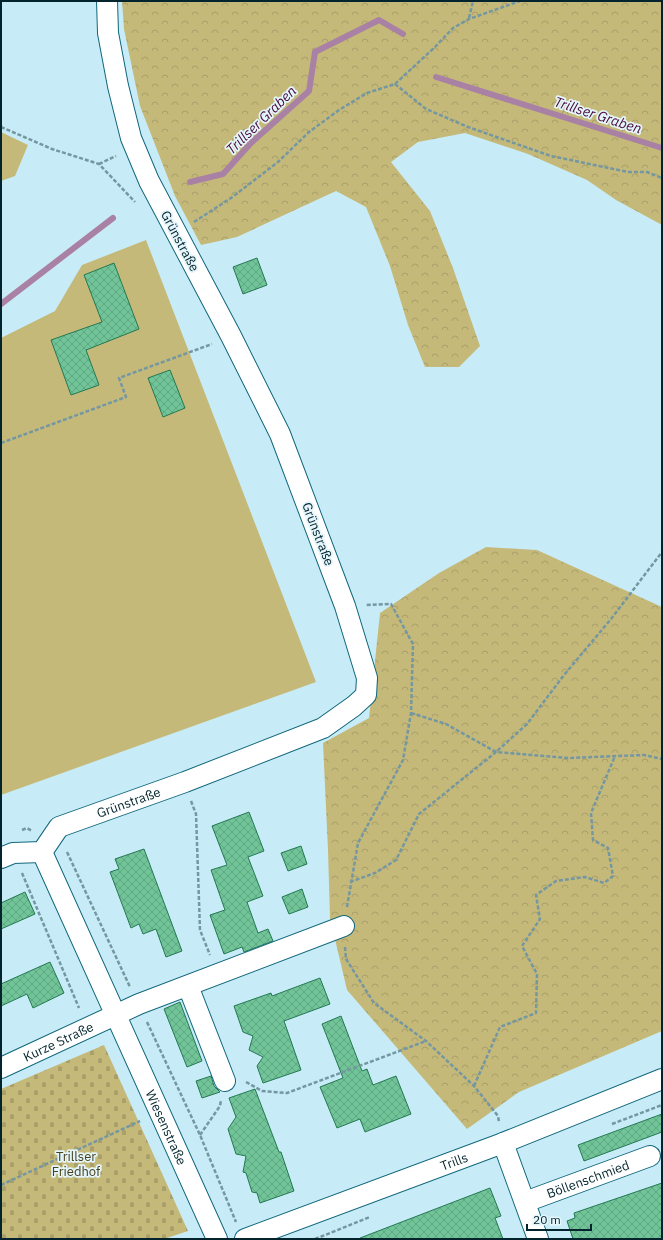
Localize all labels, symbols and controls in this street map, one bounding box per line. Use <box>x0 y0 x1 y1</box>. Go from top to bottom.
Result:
water label: Trillser Graben <box>222 82 300 158</box>
water label: Trillser Graben <box>552 92 644 138</box>
street label: Grünstraße <box>157 208 203 274</box>
street label: Grünstraße <box>298 500 338 568</box>
street label: Grünstraße <box>94 783 163 821</box>
street label: Kurze Straße <box>20 1018 96 1065</box>
street label: Wiesenstraße <box>142 1087 191 1168</box>
park label: Trillser Friedhof <box>52 1148 100 1180</box>
street label: Trills <box>438 1148 470 1174</box>
street label: Böllenschmied <box>544 1156 632 1202</box>
scale bar <box>527 1206 591 1232</box>
text: 20 m <box>533 1212 561 1227</box>

